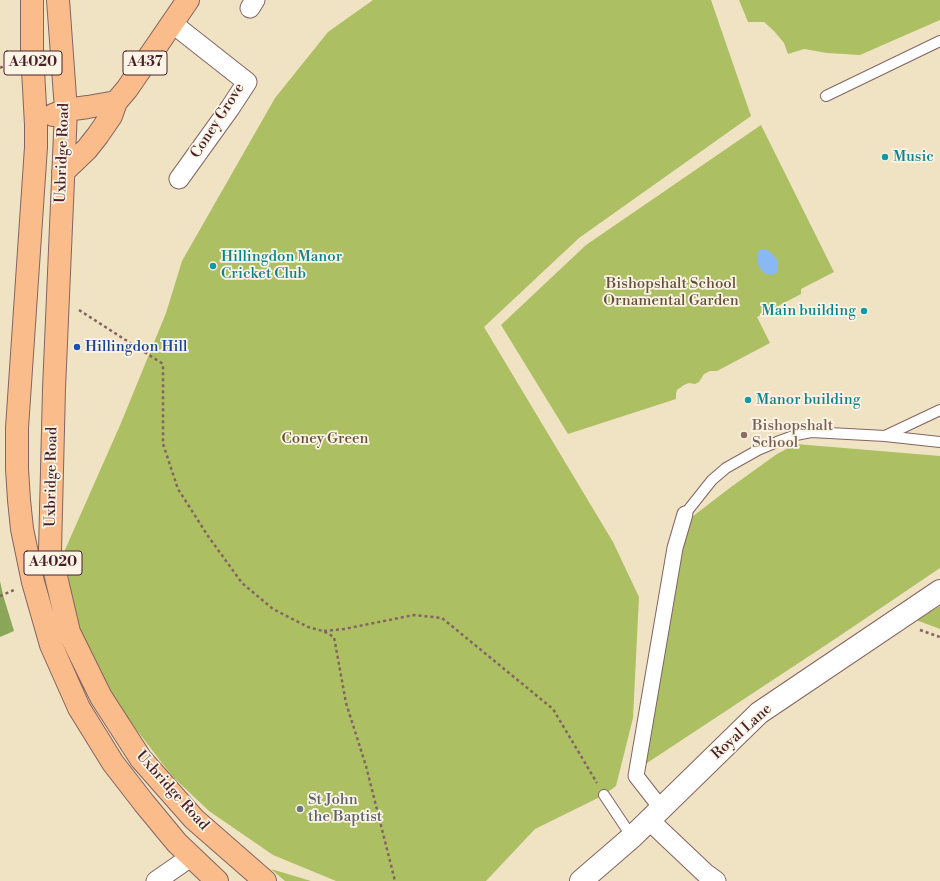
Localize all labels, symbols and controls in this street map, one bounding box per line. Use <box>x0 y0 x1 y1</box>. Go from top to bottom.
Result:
road number: A4020 <box>4 51 62 75</box>
road number: A437 <box>123 51 167 75</box>
street label: Coney Grove <box>187 80 249 162</box>
street label: Uxbridge Road <box>52 102 74 204</box>
place label: Music <box>893 148 934 166</box>
marker: Music <box>880 152 890 162</box>
place label: Hillingdon Manor Cricket Club <box>221 248 342 283</box>
marker: Hillingdon Manor Cricket Club <box>208 261 218 271</box>
park label: Bishopshalt School Ornamental Garden <box>603 275 739 310</box>
place label: Main building <box>762 302 856 320</box>
marker: Main building <box>859 306 869 316</box>
place label: Hillingdon Hill <box>85 338 187 356</box>
marker: Hillingdon Hill <box>72 342 82 352</box>
place label: Manor building <box>756 391 860 409</box>
marker: Manor building <box>743 395 753 405</box>
place label: Bishopshalt School <box>752 417 833 452</box>
street label: Uxbridge Road <box>42 427 62 527</box>
park label: Coney Green <box>281 430 369 448</box>
marker: Bishopshalt School <box>739 430 749 440</box>
road number: A4020 <box>24 551 82 575</box>
street label: Royal Lane <box>708 700 776 764</box>
street label: Uxbridge Road <box>132 748 212 834</box>
place label: St John the Baptist <box>308 791 382 826</box>
marker: St John the Baptist <box>295 804 305 814</box>

